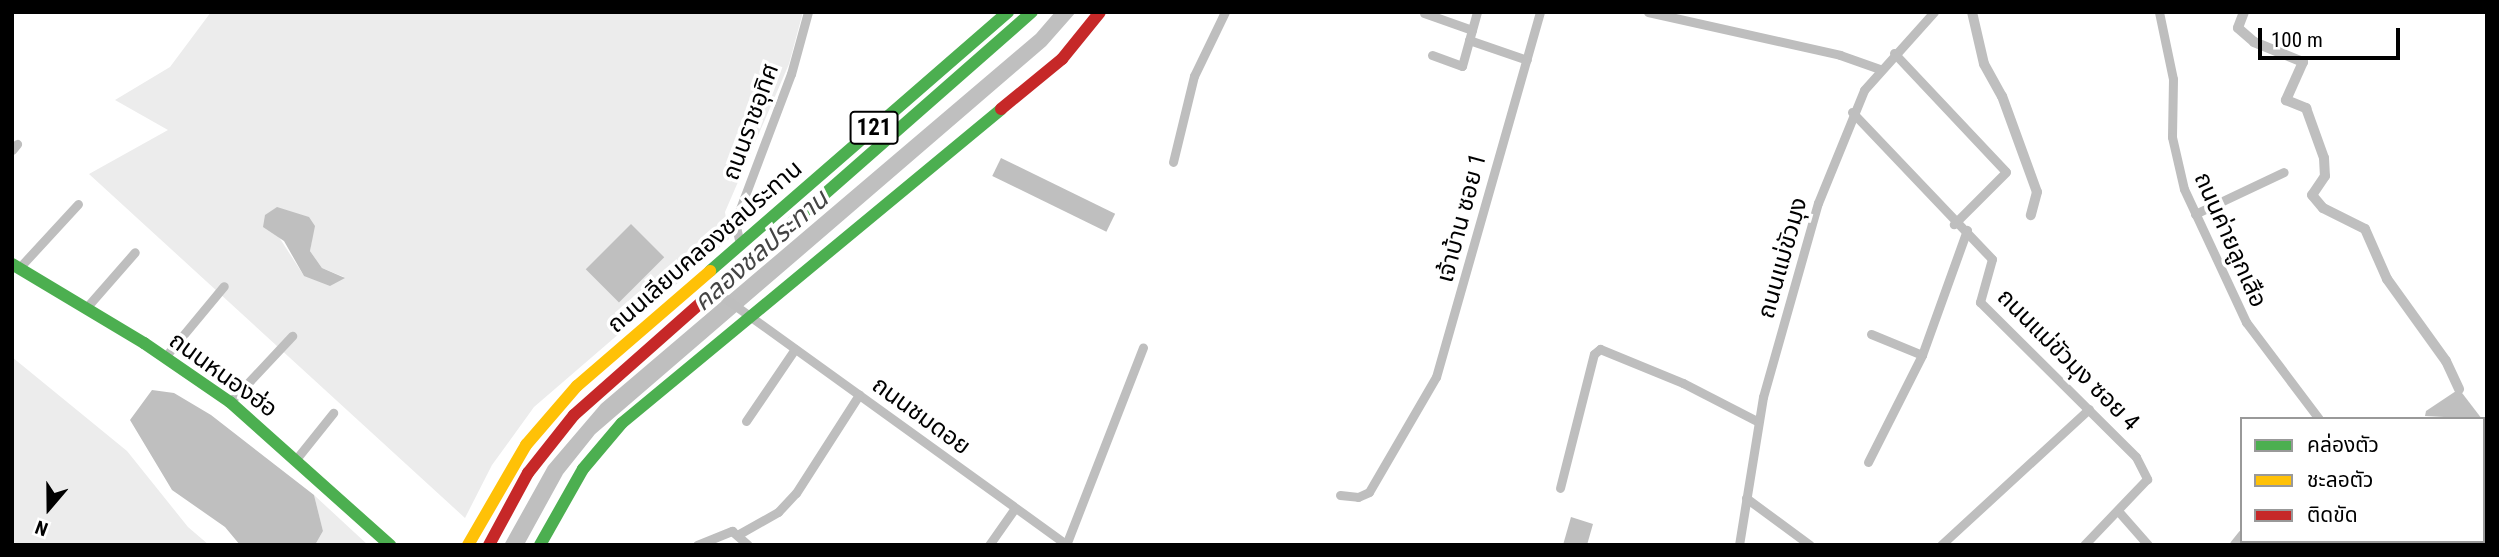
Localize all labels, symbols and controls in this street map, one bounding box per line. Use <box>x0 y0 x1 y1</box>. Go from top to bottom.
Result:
scale bar <box>2261 14 2403 58</box>
text: 100 m <box>2271 28 2323 52</box>
street label: ถนนราชอุทิศ <box>717 60 785 184</box>
road number: 121 <box>850 108 898 148</box>
street label: เจ้าบ้าน ซอย 1 <box>1431 150 1493 286</box>
street label: ถนนเลียบคลองชลประทาน <box>602 155 808 339</box>
street label: ถนนค่ายลูกเสือ <box>2187 168 2273 312</box>
water label: คลองชลประทาน <box>687 184 835 318</box>
street label: ถนนแม่ขัวมุง <box>1752 194 1814 322</box>
street label: ถนนแม่ขัวมุง ซอย 4 <box>1991 283 2145 437</box>
street label: ถนนหนองฮ่อ <box>163 326 283 424</box>
street label: ถนนชมดอย <box>866 371 976 461</box>
legend <box>2240 417 2485 543</box>
text: คล่องตัว <box>2307 433 2379 457</box>
text: ชะลอตัว <box>2307 468 2373 492</box>
north arrow <box>14 473 84 543</box>
text: ติดขัด <box>2307 503 2358 527</box>
text: N <box>32 515 51 541</box>

